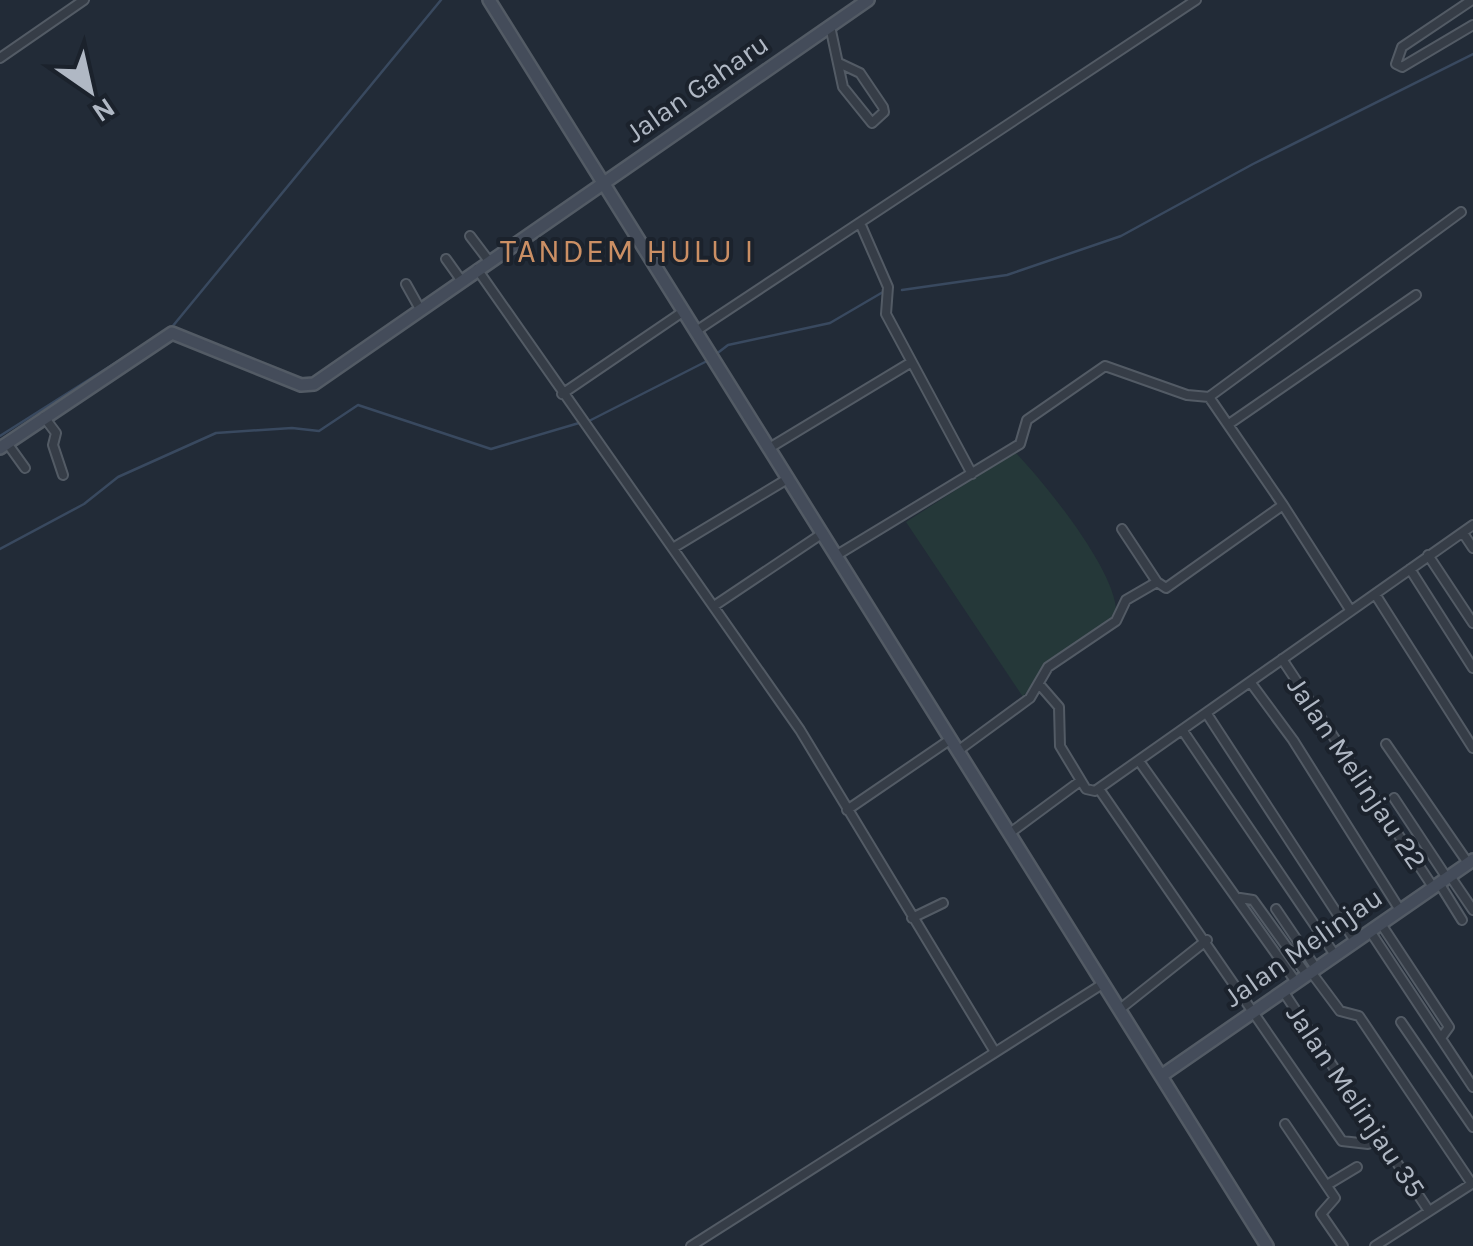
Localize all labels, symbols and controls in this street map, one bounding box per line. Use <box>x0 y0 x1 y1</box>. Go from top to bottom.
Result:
street label: Jalan Gaharu <box>619 27 775 149</box>
north arrow <box>40 40 140 140</box>
text: N <box>86 91 121 130</box>
district label: TANDEM HULU I <box>500 233 756 270</box>
street label: Jalan Melinjau 22 <box>1280 671 1434 875</box>
street label: Jalan Melinjau <box>1217 880 1389 1014</box>
street label: Jalan Melinjau 35 <box>1279 999 1433 1203</box>

